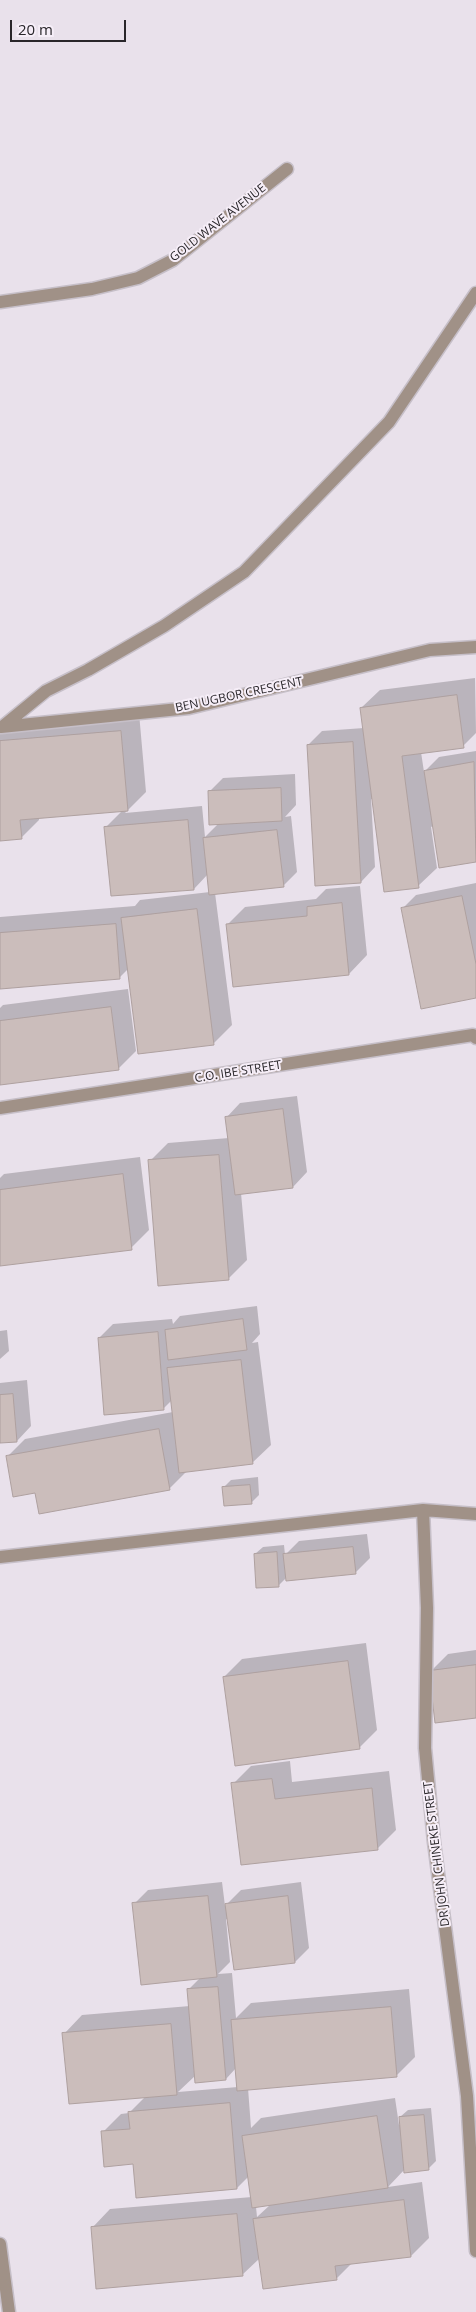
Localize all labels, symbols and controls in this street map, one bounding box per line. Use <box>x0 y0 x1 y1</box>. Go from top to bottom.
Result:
scale bar <box>12 10 129 42</box>
text: 20 m <box>18 19 53 39</box>
street label: GOLD WAVE AVENUE <box>167 181 269 265</box>
street label: BEN UGBOR CRESCENT <box>174 674 304 716</box>
street label: C.O. IBE STREET <box>194 1058 282 1086</box>
street label: DR JOHN CHINEKE STREET <box>421 1781 453 1927</box>

